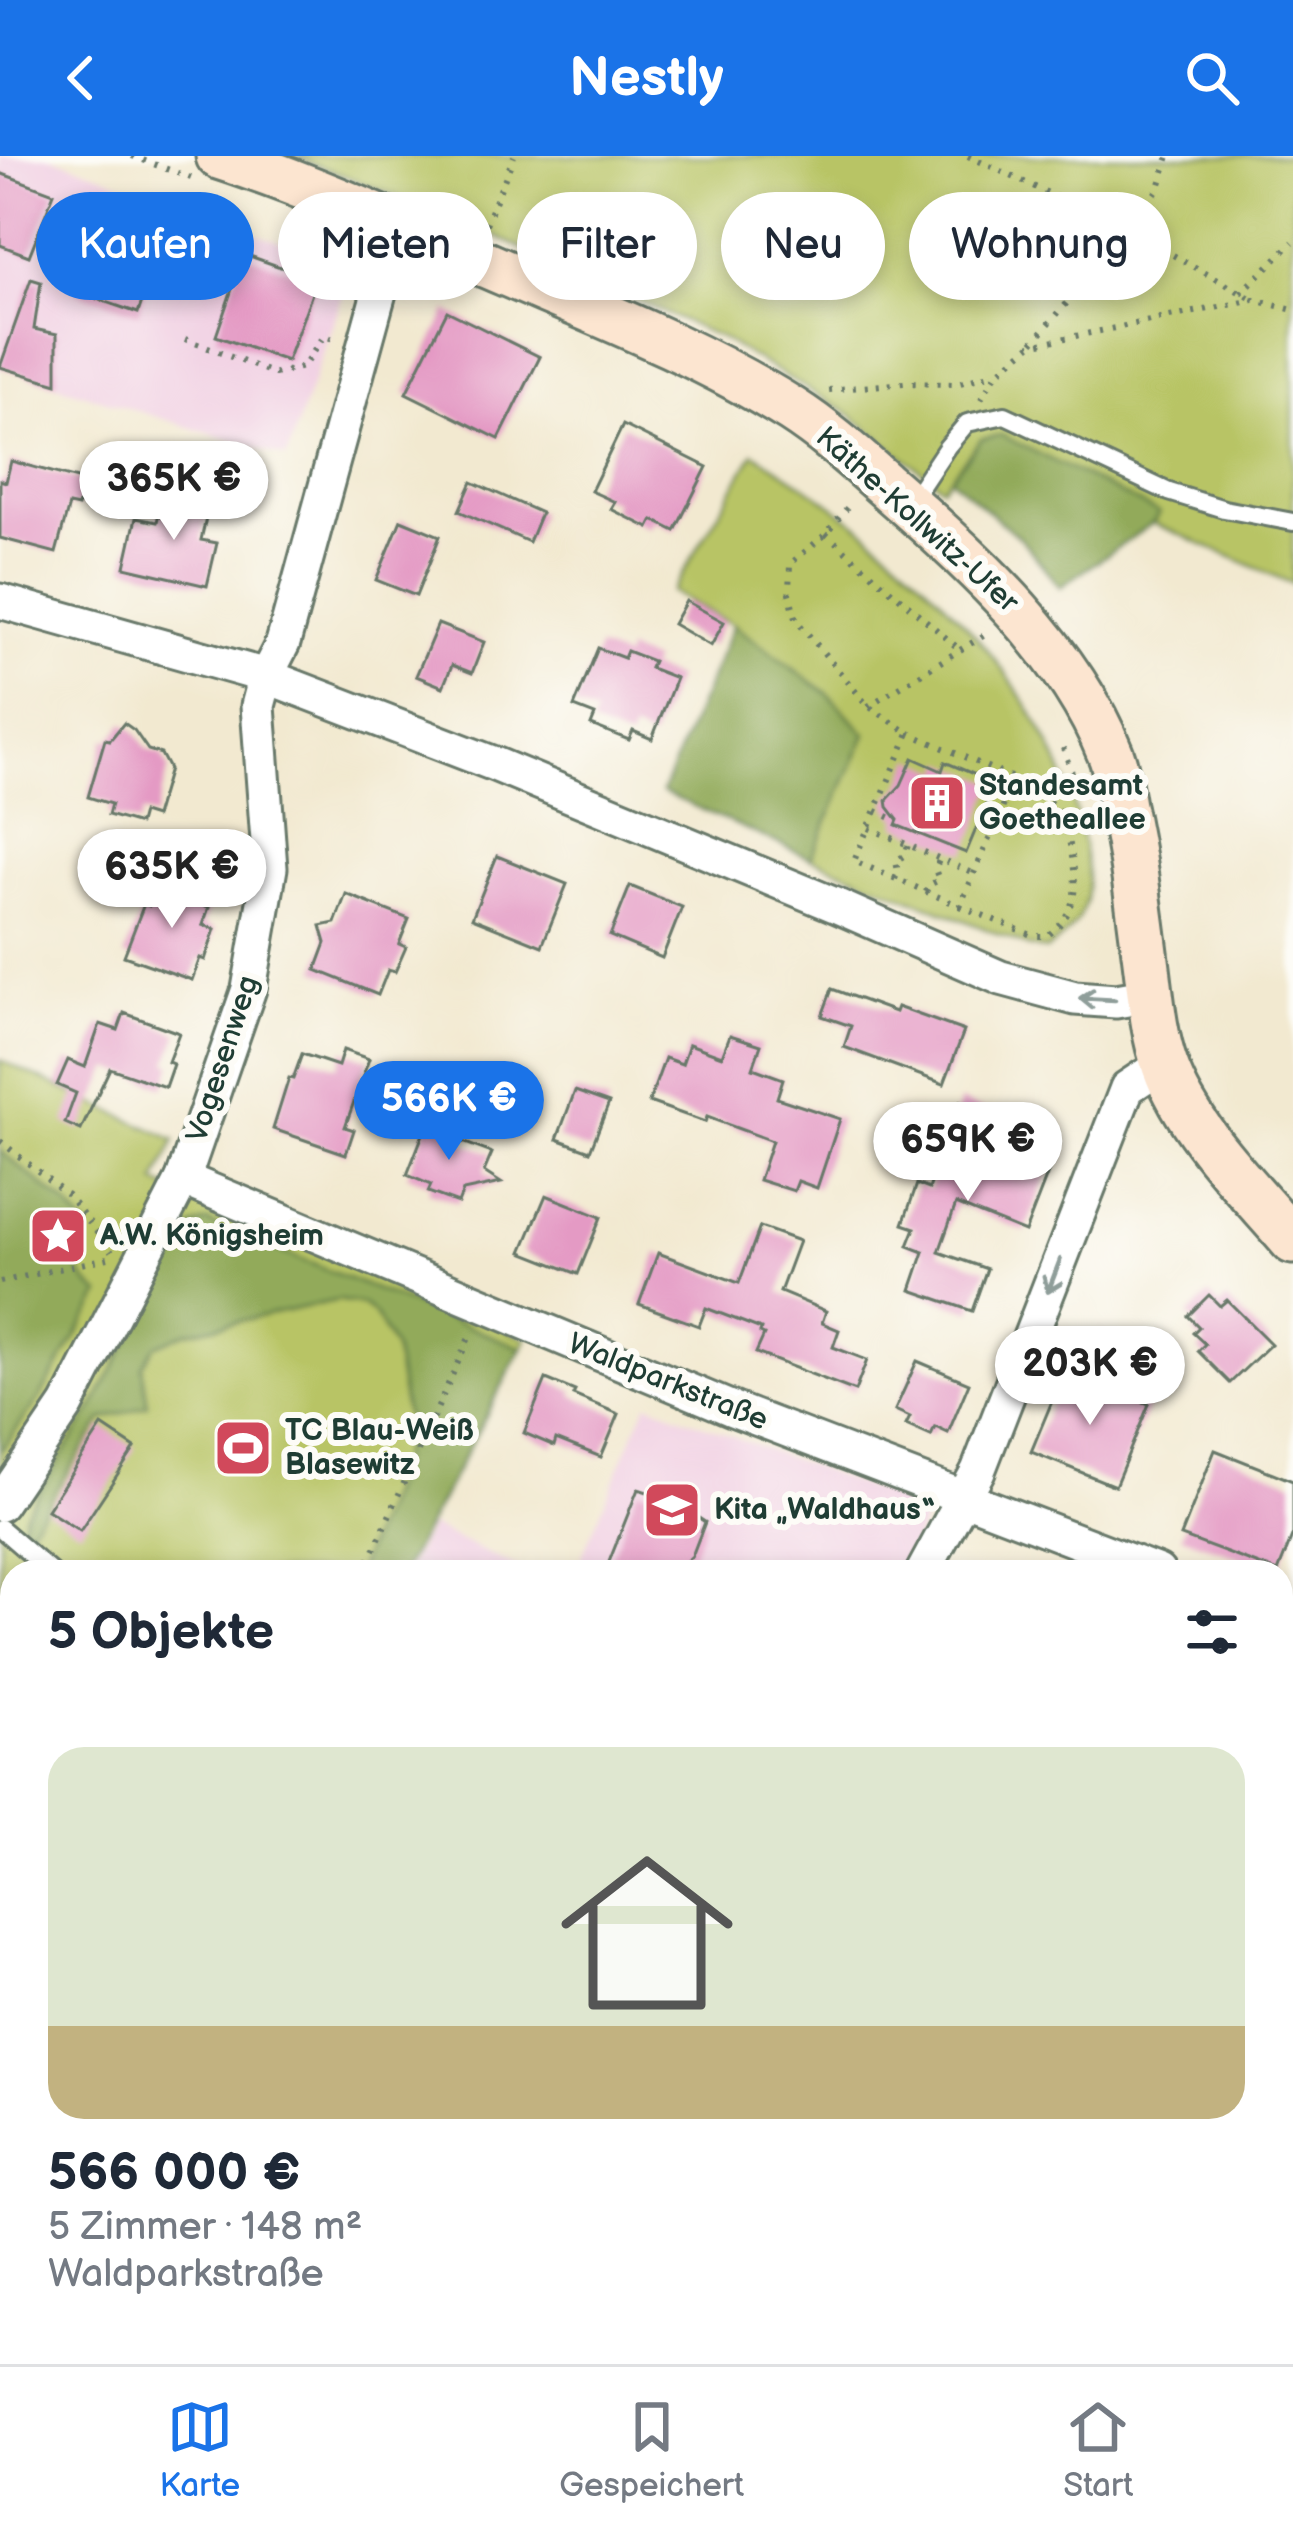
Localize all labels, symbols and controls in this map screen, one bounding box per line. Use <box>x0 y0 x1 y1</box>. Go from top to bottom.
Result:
icon: back <box>48 45 114 111</box>
icon: search <box>1179 45 1245 111</box>
text: Nestly <box>569 46 724 111</box>
chip: Kaufen <box>36 192 254 300</box>
chip: Mieten <box>278 192 493 300</box>
chip: Filter <box>517 192 697 300</box>
chip: Neu <box>721 192 885 300</box>
chip: Wohnung <box>909 192 1171 300</box>
street label: Käthe-Kollwitz-Ufer <box>808 420 1027 621</box>
pin: 365K € <box>76 441 272 543</box>
text: 365K € <box>106 456 242 503</box>
place label: Standesamt Goetheallee <box>979 768 1146 838</box>
building icon: Standesamt Goetheallee <box>906 772 968 834</box>
pin: 635K € <box>74 829 270 931</box>
text: 635K € <box>104 844 240 891</box>
street label: Vogesenweg <box>179 971 267 1147</box>
one-way arrow <box>1079 987 1118 1010</box>
pin: 566K € <box>351 1061 547 1163</box>
text: 566K € <box>381 1076 517 1123</box>
pin: 659K € <box>870 1102 1066 1204</box>
text: 659K € <box>900 1117 1036 1164</box>
place icon: A.W. Königsheim <box>27 1205 89 1267</box>
place label: A.W. Königsheim <box>99 1218 324 1254</box>
one-way arrow <box>1042 1256 1064 1293</box>
street label: Waldparkstraße <box>563 1326 773 1438</box>
pin: 203K € <box>992 1326 1188 1428</box>
text: 203K € <box>1022 1341 1158 1388</box>
place label: TC Blau-Weiß Blasewitz <box>285 1413 474 1483</box>
sports icon: TC Blau-Weiß Blasewitz <box>212 1417 274 1479</box>
school or university icon: Kita „Waldhaus“ <box>641 1479 703 1541</box>
place label: Kita „Waldhaus“ <box>714 1492 936 1528</box>
icon: filters <box>1179 1599 1245 1665</box>
text: 5 Objekte <box>48 1602 274 1663</box>
icon: home <box>539 1825 755 2041</box>
text: 566 000 € <box>48 2143 301 2204</box>
text: 5 Zimmer · 148 m² <box>48 2204 362 2251</box>
text: Waldparkstraße <box>48 2251 324 2298</box>
tab: Karte <box>160 2394 240 2506</box>
tab: Gespeichert <box>559 2394 744 2506</box>
tab: Start <box>1063 2394 1133 2506</box>

